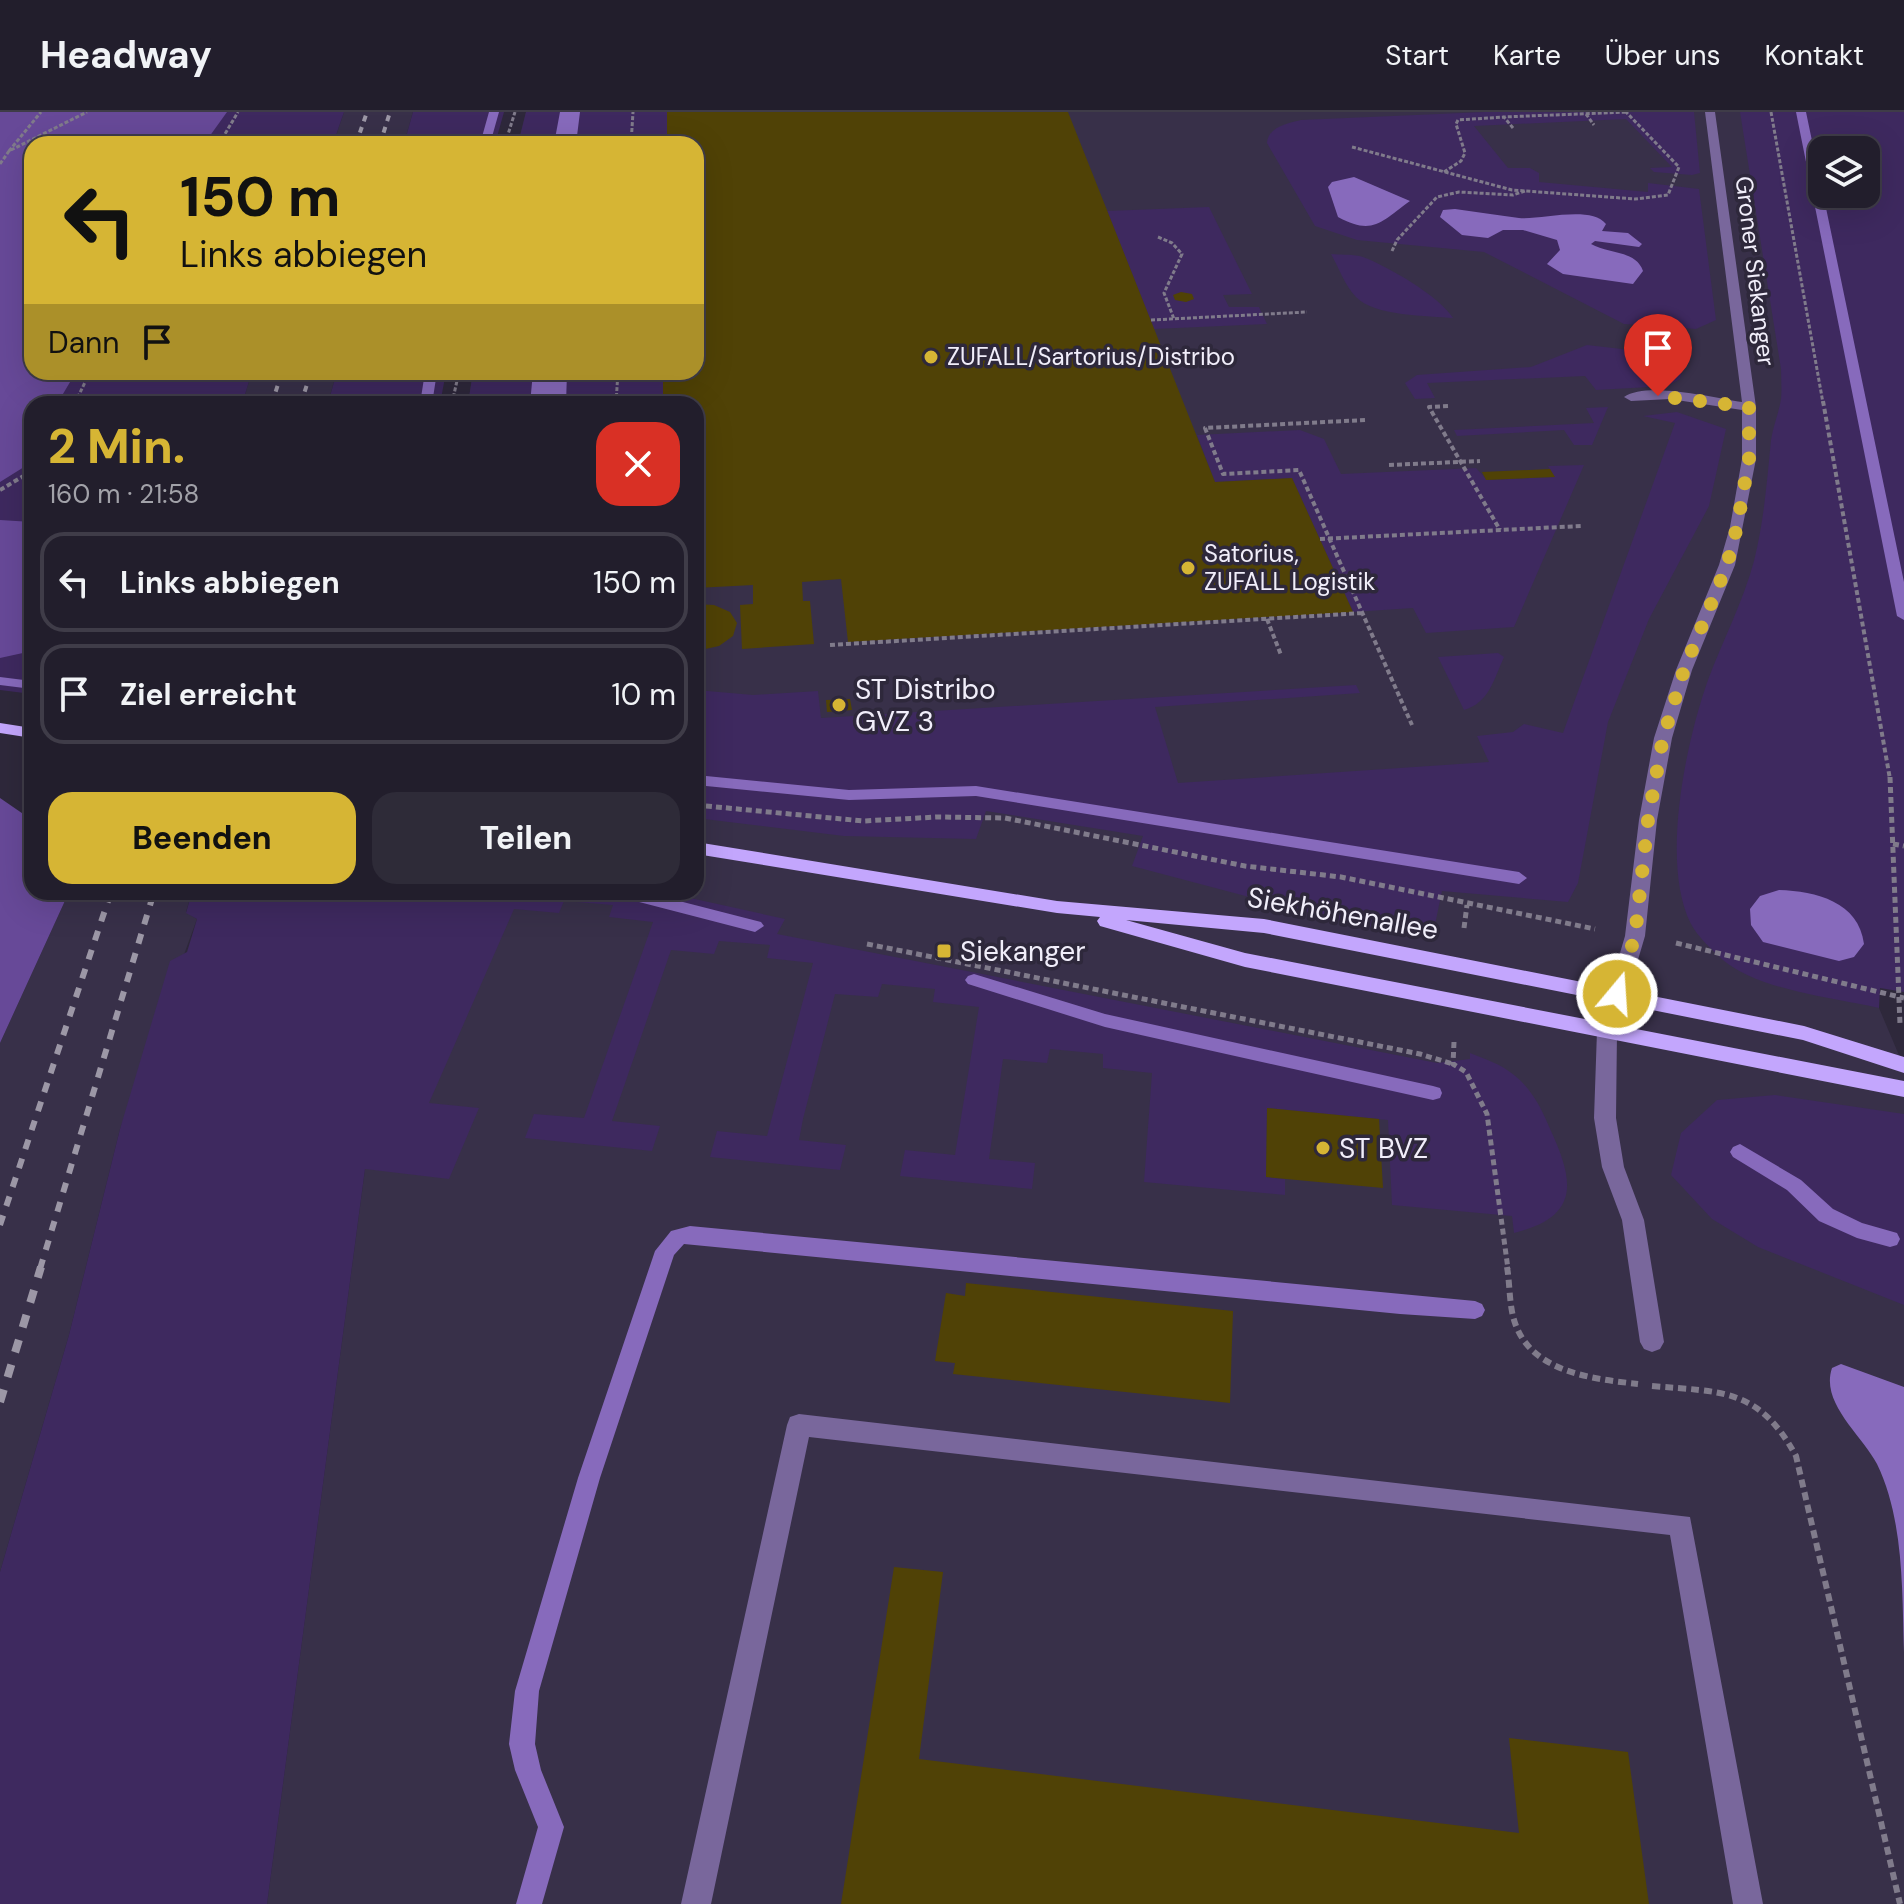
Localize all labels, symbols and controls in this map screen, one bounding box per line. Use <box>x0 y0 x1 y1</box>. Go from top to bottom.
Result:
text: Headway <box>40 30 212 80</box>
text: Start <box>1385 37 1449 74</box>
text: Karte <box>1493 37 1561 74</box>
text: Über uns <box>1605 37 1721 74</box>
text: Kontakt <box>1765 37 1864 74</box>
map controls <box>1808 136 1880 208</box>
button: layers <box>1808 136 1880 208</box>
text: 150 m <box>180 160 341 233</box>
icon: left <box>48 168 152 272</box>
street label: Groner Siekanger <box>1728 174 1783 368</box>
text: Links abbiegen <box>180 231 427 278</box>
pin <box>1624 314 1692 396</box>
icon: arrive <box>135 320 179 364</box>
text: Dann <box>48 323 119 362</box>
icon: arrive <box>1636 326 1680 370</box>
place label: ZUFALL/Sartorius/Distribo <box>947 341 1235 372</box>
marker: ZUFALL/Sartorius/Distribo <box>922 348 940 366</box>
text: 2 Min. <box>48 415 185 478</box>
button: close <box>596 422 680 506</box>
text: 160 m · 21:58 <box>48 477 199 511</box>
place label: Satorius, ZUFALL Logistik <box>1204 538 1375 597</box>
marker: Satorius, ZUFALL Logistik <box>1179 559 1197 577</box>
icon: left <box>52 560 96 604</box>
text: Links abbiegen <box>120 563 340 602</box>
text: 150 m <box>593 563 676 602</box>
place label: ST Distribo GVZ 3 <box>855 671 996 740</box>
icon: arrive <box>52 672 96 716</box>
text: Ziel erreicht <box>120 675 297 714</box>
text: 10 m <box>611 675 676 714</box>
marker: ST Distribo GVZ 3 <box>830 696 848 714</box>
button: Beenden <box>48 792 356 884</box>
button: Teilen <box>372 792 680 884</box>
street label: Siekhöhenallee <box>1245 878 1441 948</box>
place label: Siekanger <box>960 933 1086 970</box>
marker: Siekanger <box>935 942 953 960</box>
position arrow <box>1575 952 1659 1036</box>
place label: ST BVZ <box>1339 1130 1428 1167</box>
marker: ST BVZ <box>1314 1139 1332 1157</box>

